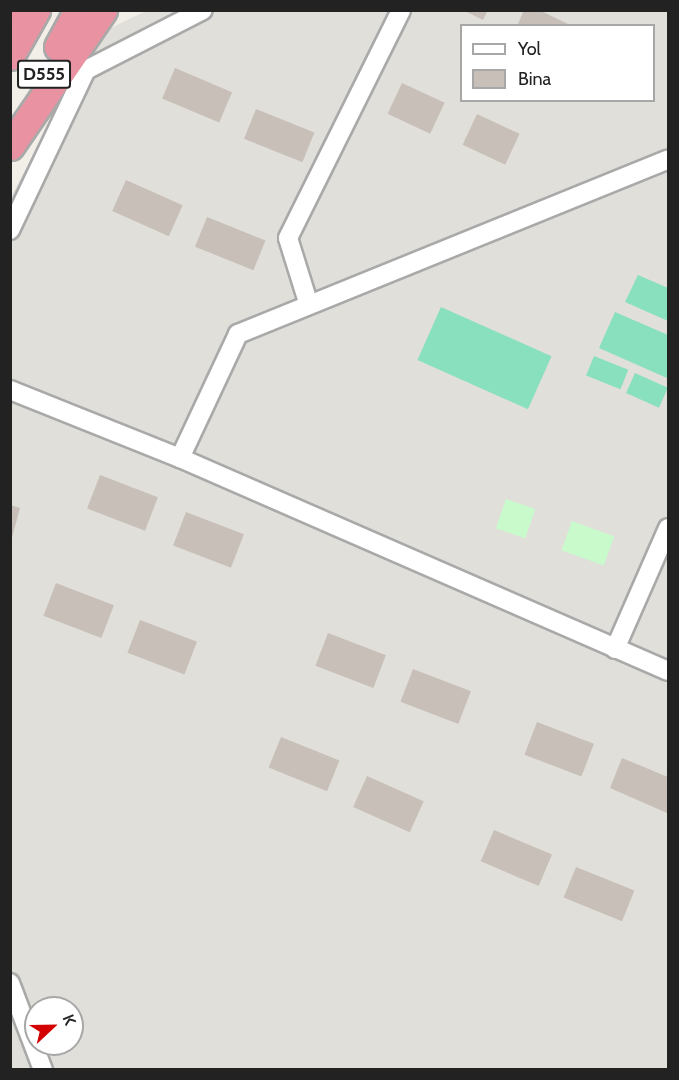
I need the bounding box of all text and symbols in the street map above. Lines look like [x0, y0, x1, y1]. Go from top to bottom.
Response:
legend [460, 24, 655, 102]
text: Yol [518, 38, 541, 60]
road number: D555 [17, 59, 71, 89]
text: Bina [518, 68, 551, 90]
north arrow [24, 996, 84, 1056]
text: K [59, 1012, 80, 1028]

